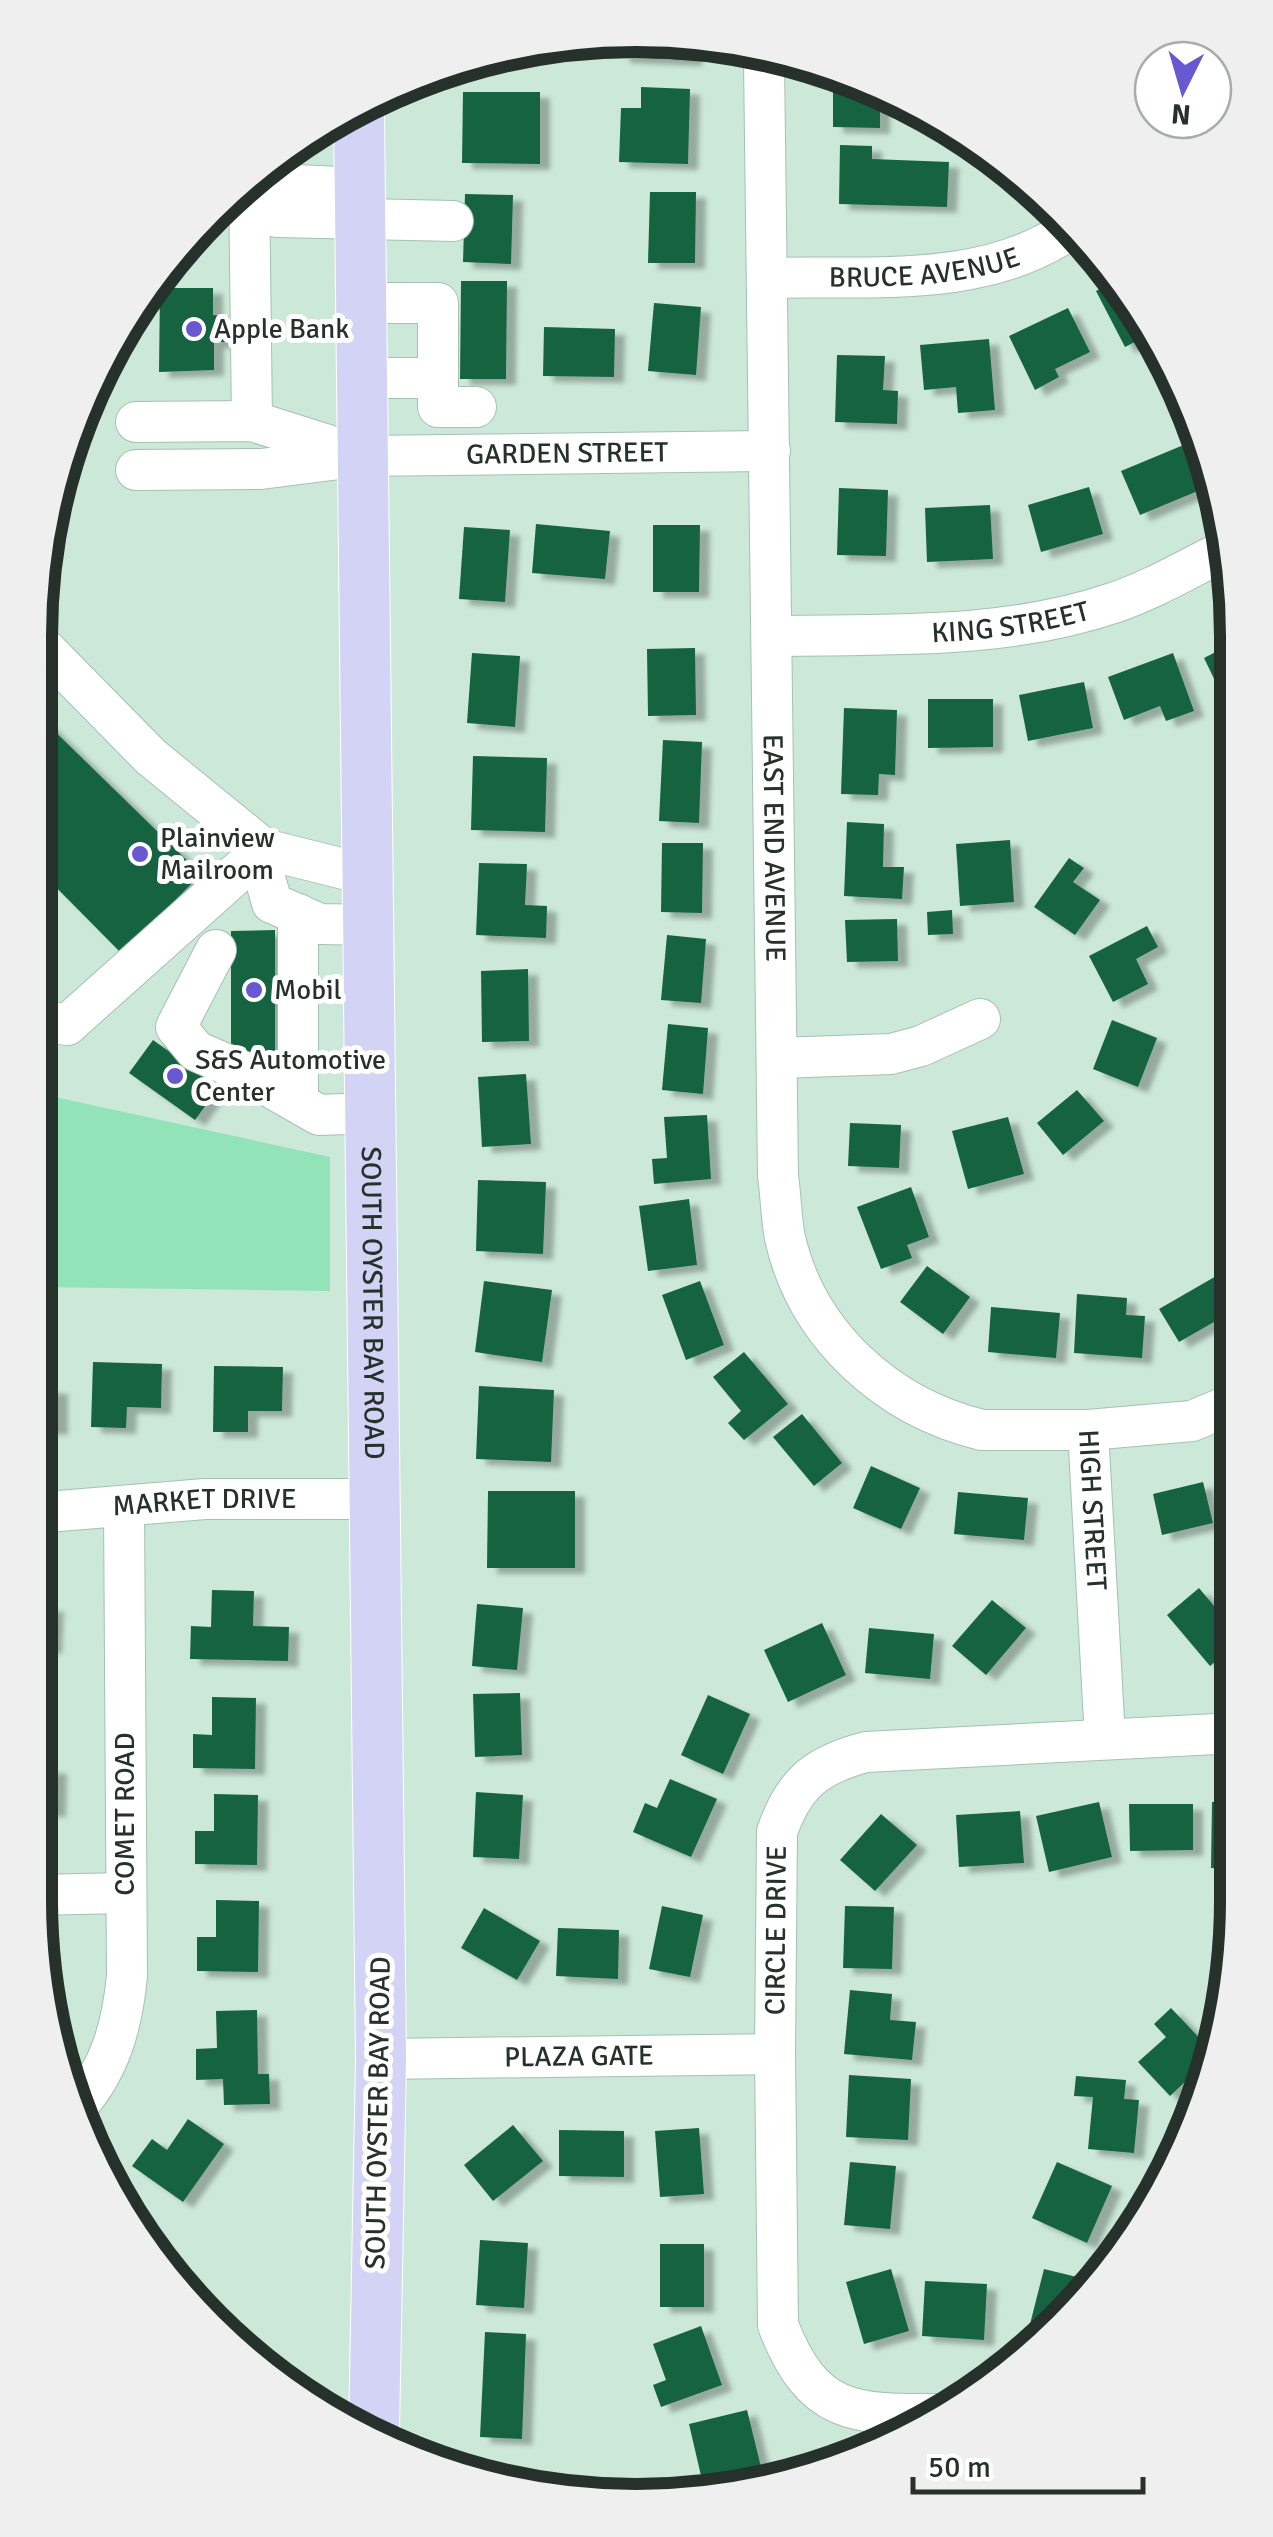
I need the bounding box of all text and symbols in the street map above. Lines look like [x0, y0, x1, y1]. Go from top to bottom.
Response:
north arrow [1133, 40, 1233, 140]
text: N [1170, 96, 1192, 132]
street label: BRUCE AVENUE [829, 240, 1024, 295]
place label: Apple Bank [214, 312, 349, 346]
marker: Apple Bank [183, 318, 205, 340]
street label: GARDEN STREET [466, 435, 669, 472]
street label: KING STREET [931, 594, 1093, 650]
street label: EAST END AVENUE [755, 734, 792, 962]
place label: Plainview Mailroom [160, 821, 275, 887]
marker: Plainview Mailroom [129, 843, 151, 865]
place label: Mobil [274, 973, 342, 1007]
marker: Mobil [243, 979, 265, 1001]
place label: S&S Automotive Center [195, 1043, 386, 1109]
marker: S&S Automotive Center [164, 1065, 186, 1087]
street label: SOUTH OYSTER BAY ROAD [354, 1146, 391, 1460]
street label: HIGH STREET [1071, 1429, 1114, 1591]
street label: MARKET DRIVE [111, 1482, 297, 1524]
street label: COMET ROAD [108, 1732, 142, 1896]
street label: CIRCLE DRIVE [758, 1845, 794, 2015]
street label: SOUTH OYSTER BAY ROAD [358, 1956, 398, 2270]
street label: PLAZA GATE [504, 2039, 654, 2074]
scale bar [913, 2432, 1143, 2494]
text: 50 m [928, 2449, 991, 2486]

